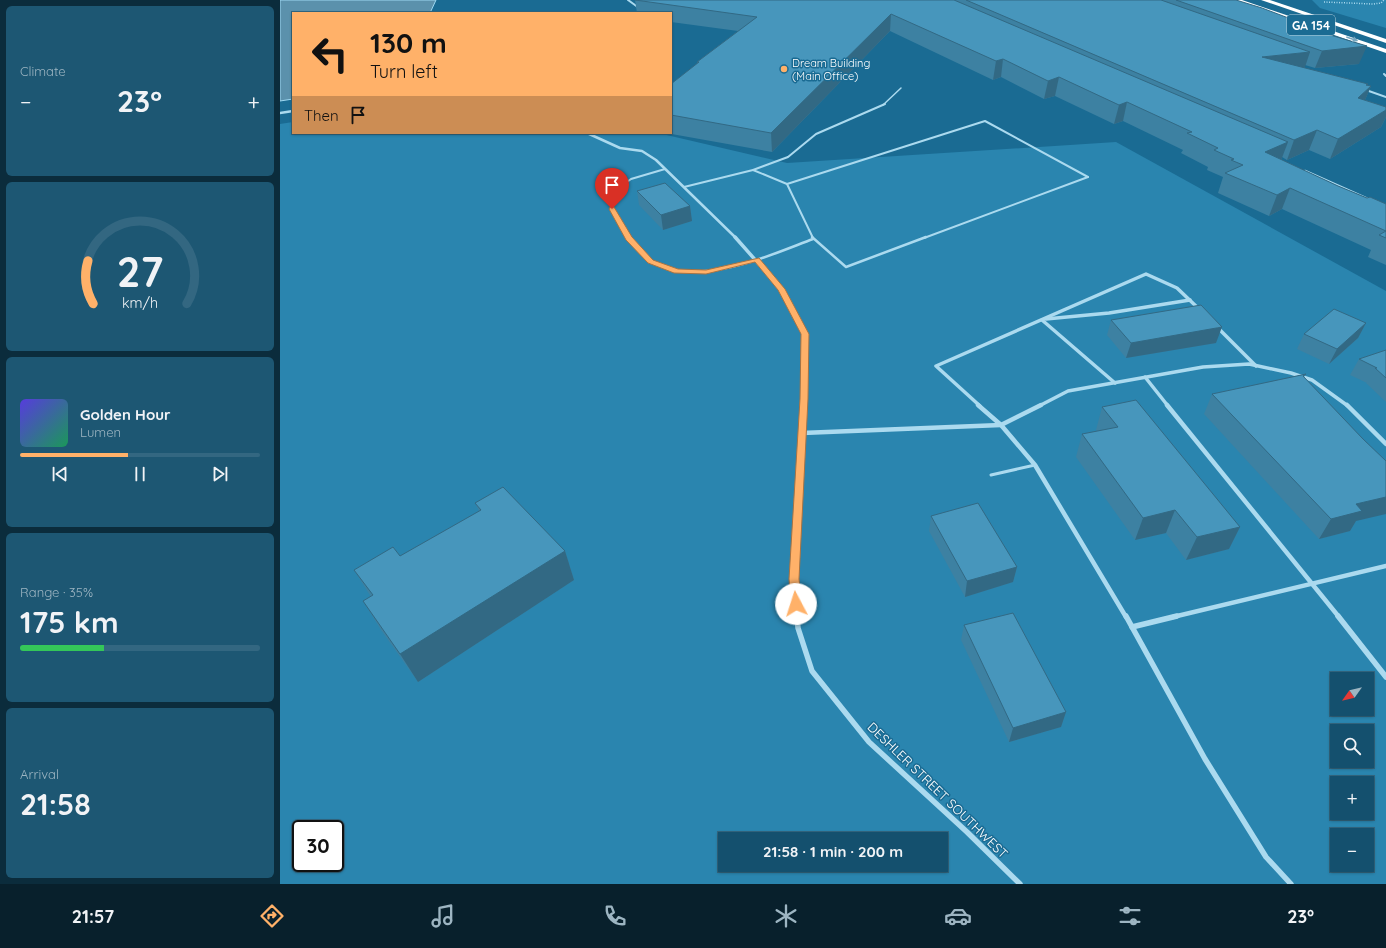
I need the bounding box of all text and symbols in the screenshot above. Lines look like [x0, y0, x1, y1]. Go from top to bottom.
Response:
road number: GA 154 [1287, 15, 1335, 35]
text: 130 m [370, 25, 447, 60]
icon: left [304, 28, 356, 80]
one-way arrow [1347, 37, 1359, 43]
place label: Dream Building (Main Office) [792, 56, 870, 83]
text: Turn left [370, 60, 438, 83]
text: Climate [20, 63, 66, 79]
marker: Dream Building (Main Office) [779, 64, 789, 74]
text: 23° [117, 82, 162, 120]
text: − [20, 88, 31, 116]
text: + [248, 88, 260, 116]
icon: arrive [347, 104, 369, 126]
text: Then [304, 106, 339, 125]
pin [595, 168, 629, 209]
icon: arrive [601, 174, 623, 196]
text: 27 [117, 245, 163, 297]
text: km/h [122, 294, 158, 312]
text: Golden Hour [80, 405, 171, 424]
text: Lumen [80, 424, 121, 440]
icon: previous [49, 463, 71, 485]
icon: pause [129, 463, 151, 485]
icon: next [209, 463, 231, 485]
position arrow [775, 583, 817, 625]
text: Range · 35% [20, 584, 93, 600]
text: 175 km [20, 603, 119, 641]
north arrow [1330, 672, 1374, 716]
map controls [1330, 672, 1374, 872]
street label: DESHLER STREET SOUTHWEST [865, 719, 1012, 861]
button: search [1330, 724, 1374, 768]
text: Arrival [20, 766, 59, 782]
button: + [1330, 776, 1374, 820]
text: 21:58 [20, 785, 91, 823]
speed limit sign: 30 [292, 820, 344, 872]
button: − [1330, 828, 1374, 872]
text: 21:58 · 1 min · 200 m [763, 842, 903, 861]
icon: directions [258, 902, 286, 930]
icon: music [429, 902, 457, 930]
icon: phone [601, 902, 629, 930]
icon: climate [772, 902, 800, 930]
icon: car [944, 902, 972, 930]
icon: filters [1116, 902, 1144, 930]
text: 21:57 [72, 905, 114, 928]
text: 23° [1287, 905, 1314, 928]

